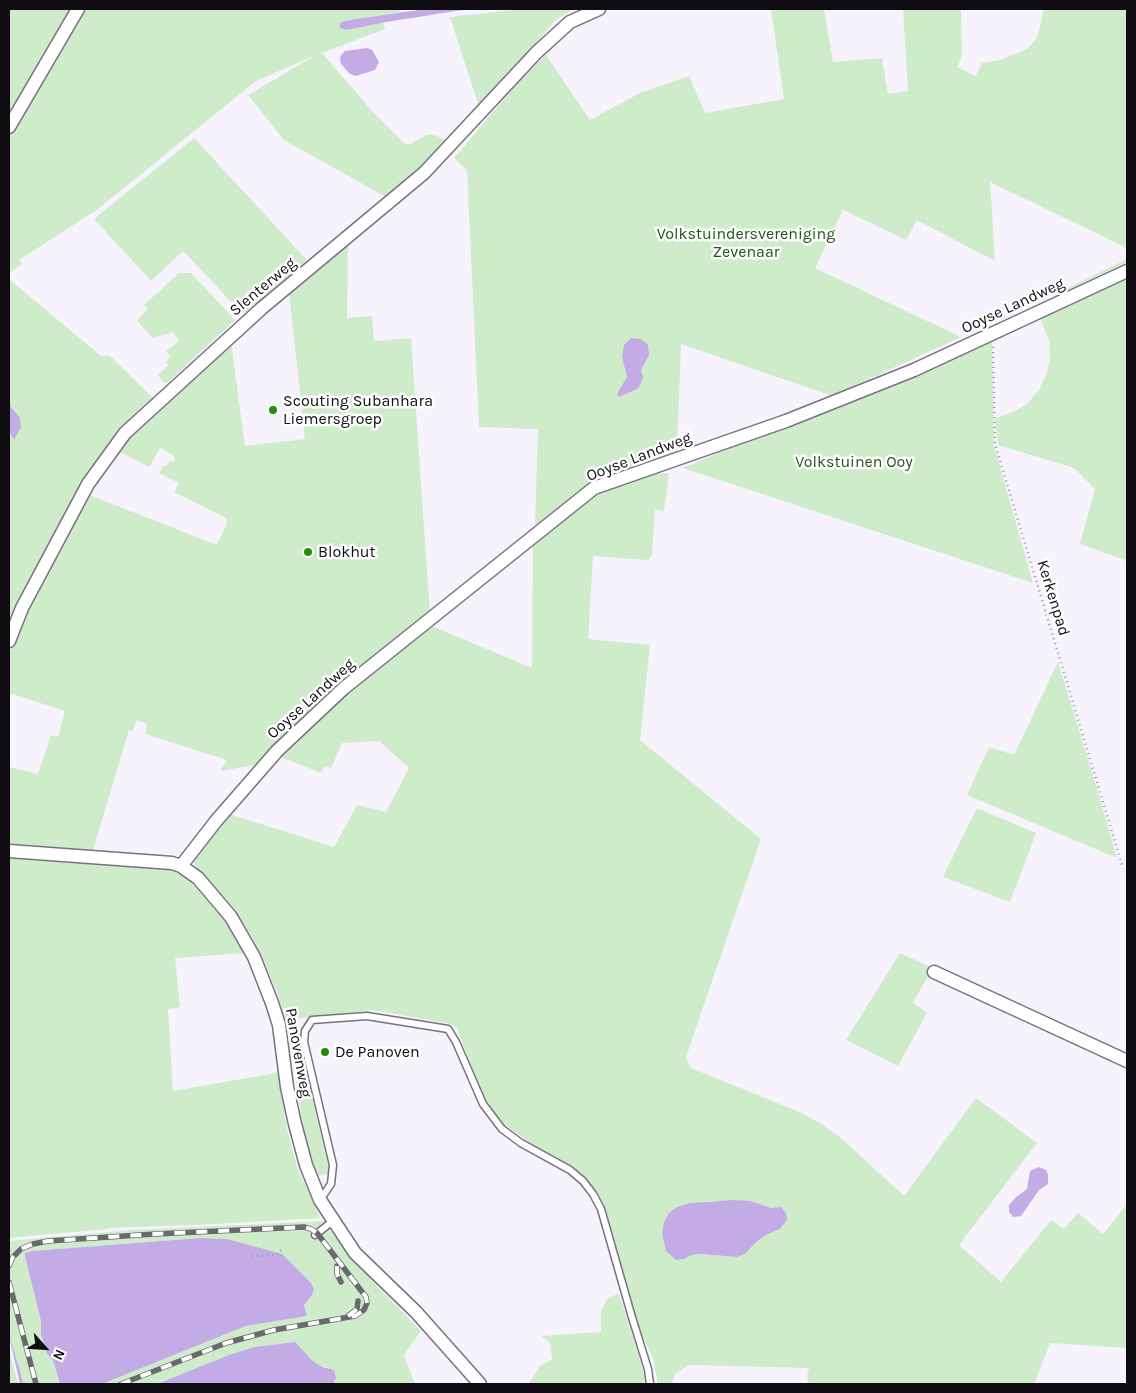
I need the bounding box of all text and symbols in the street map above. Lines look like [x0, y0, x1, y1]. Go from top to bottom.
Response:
park label: Volkstuindersvereniging Zevenaar [657, 224, 835, 262]
street label: Slenterweg [226, 254, 300, 320]
street label: Ooyse Landweg [959, 274, 1067, 338]
place label: Scouting Subanhara Liemersgroep [283, 391, 433, 429]
marker: Scouting Subanhara Liemersgroep [267, 404, 279, 416]
street label: Ooyse Landweg [584, 428, 694, 486]
park label: Volkstuinen Ooy [795, 452, 913, 472]
place label: Blokhut [318, 542, 376, 562]
marker: Blokhut [302, 546, 314, 558]
street label: Kerkenpad [1032, 558, 1074, 638]
street label: Ooyse Landweg [263, 655, 359, 743]
street label: Panovenweg [281, 1007, 315, 1099]
place label: De Panoven [335, 1042, 420, 1062]
marker: De Panoven [319, 1046, 331, 1058]
north arrow [20, 1323, 70, 1373]
text: N [49, 1347, 69, 1363]

